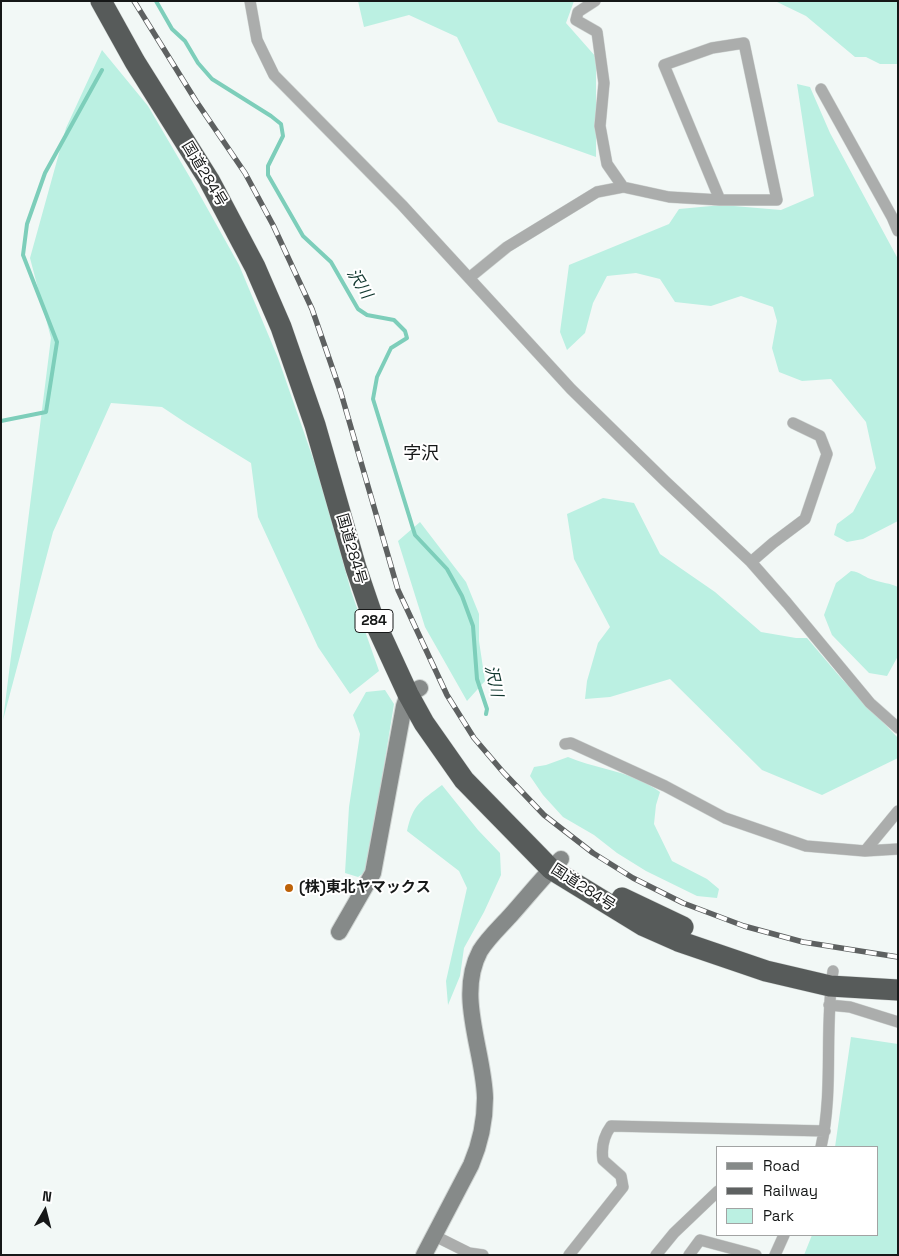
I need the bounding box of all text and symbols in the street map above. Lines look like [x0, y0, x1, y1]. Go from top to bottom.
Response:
street label: 国道284号 [178, 138, 230, 210]
water label: 沢川 [342, 265, 376, 303]
district label: 字沢 [403, 443, 439, 465]
street label: 国道284号 [332, 512, 370, 586]
road number: 284 [355, 610, 393, 632]
water label: 沢川 [480, 663, 506, 699]
street label: 国道284号 [548, 861, 618, 915]
place label: (株)東北ヤマックス [299, 879, 431, 897]
marker: (株)東北ヤマックス [283, 882, 295, 894]
legend [716, 1146, 879, 1236]
text: Road [763, 1156, 800, 1175]
text: Railway [763, 1181, 818, 1200]
north arrow [20, 1186, 70, 1236]
text: N [41, 1187, 53, 1206]
text: Park [763, 1206, 794, 1225]

